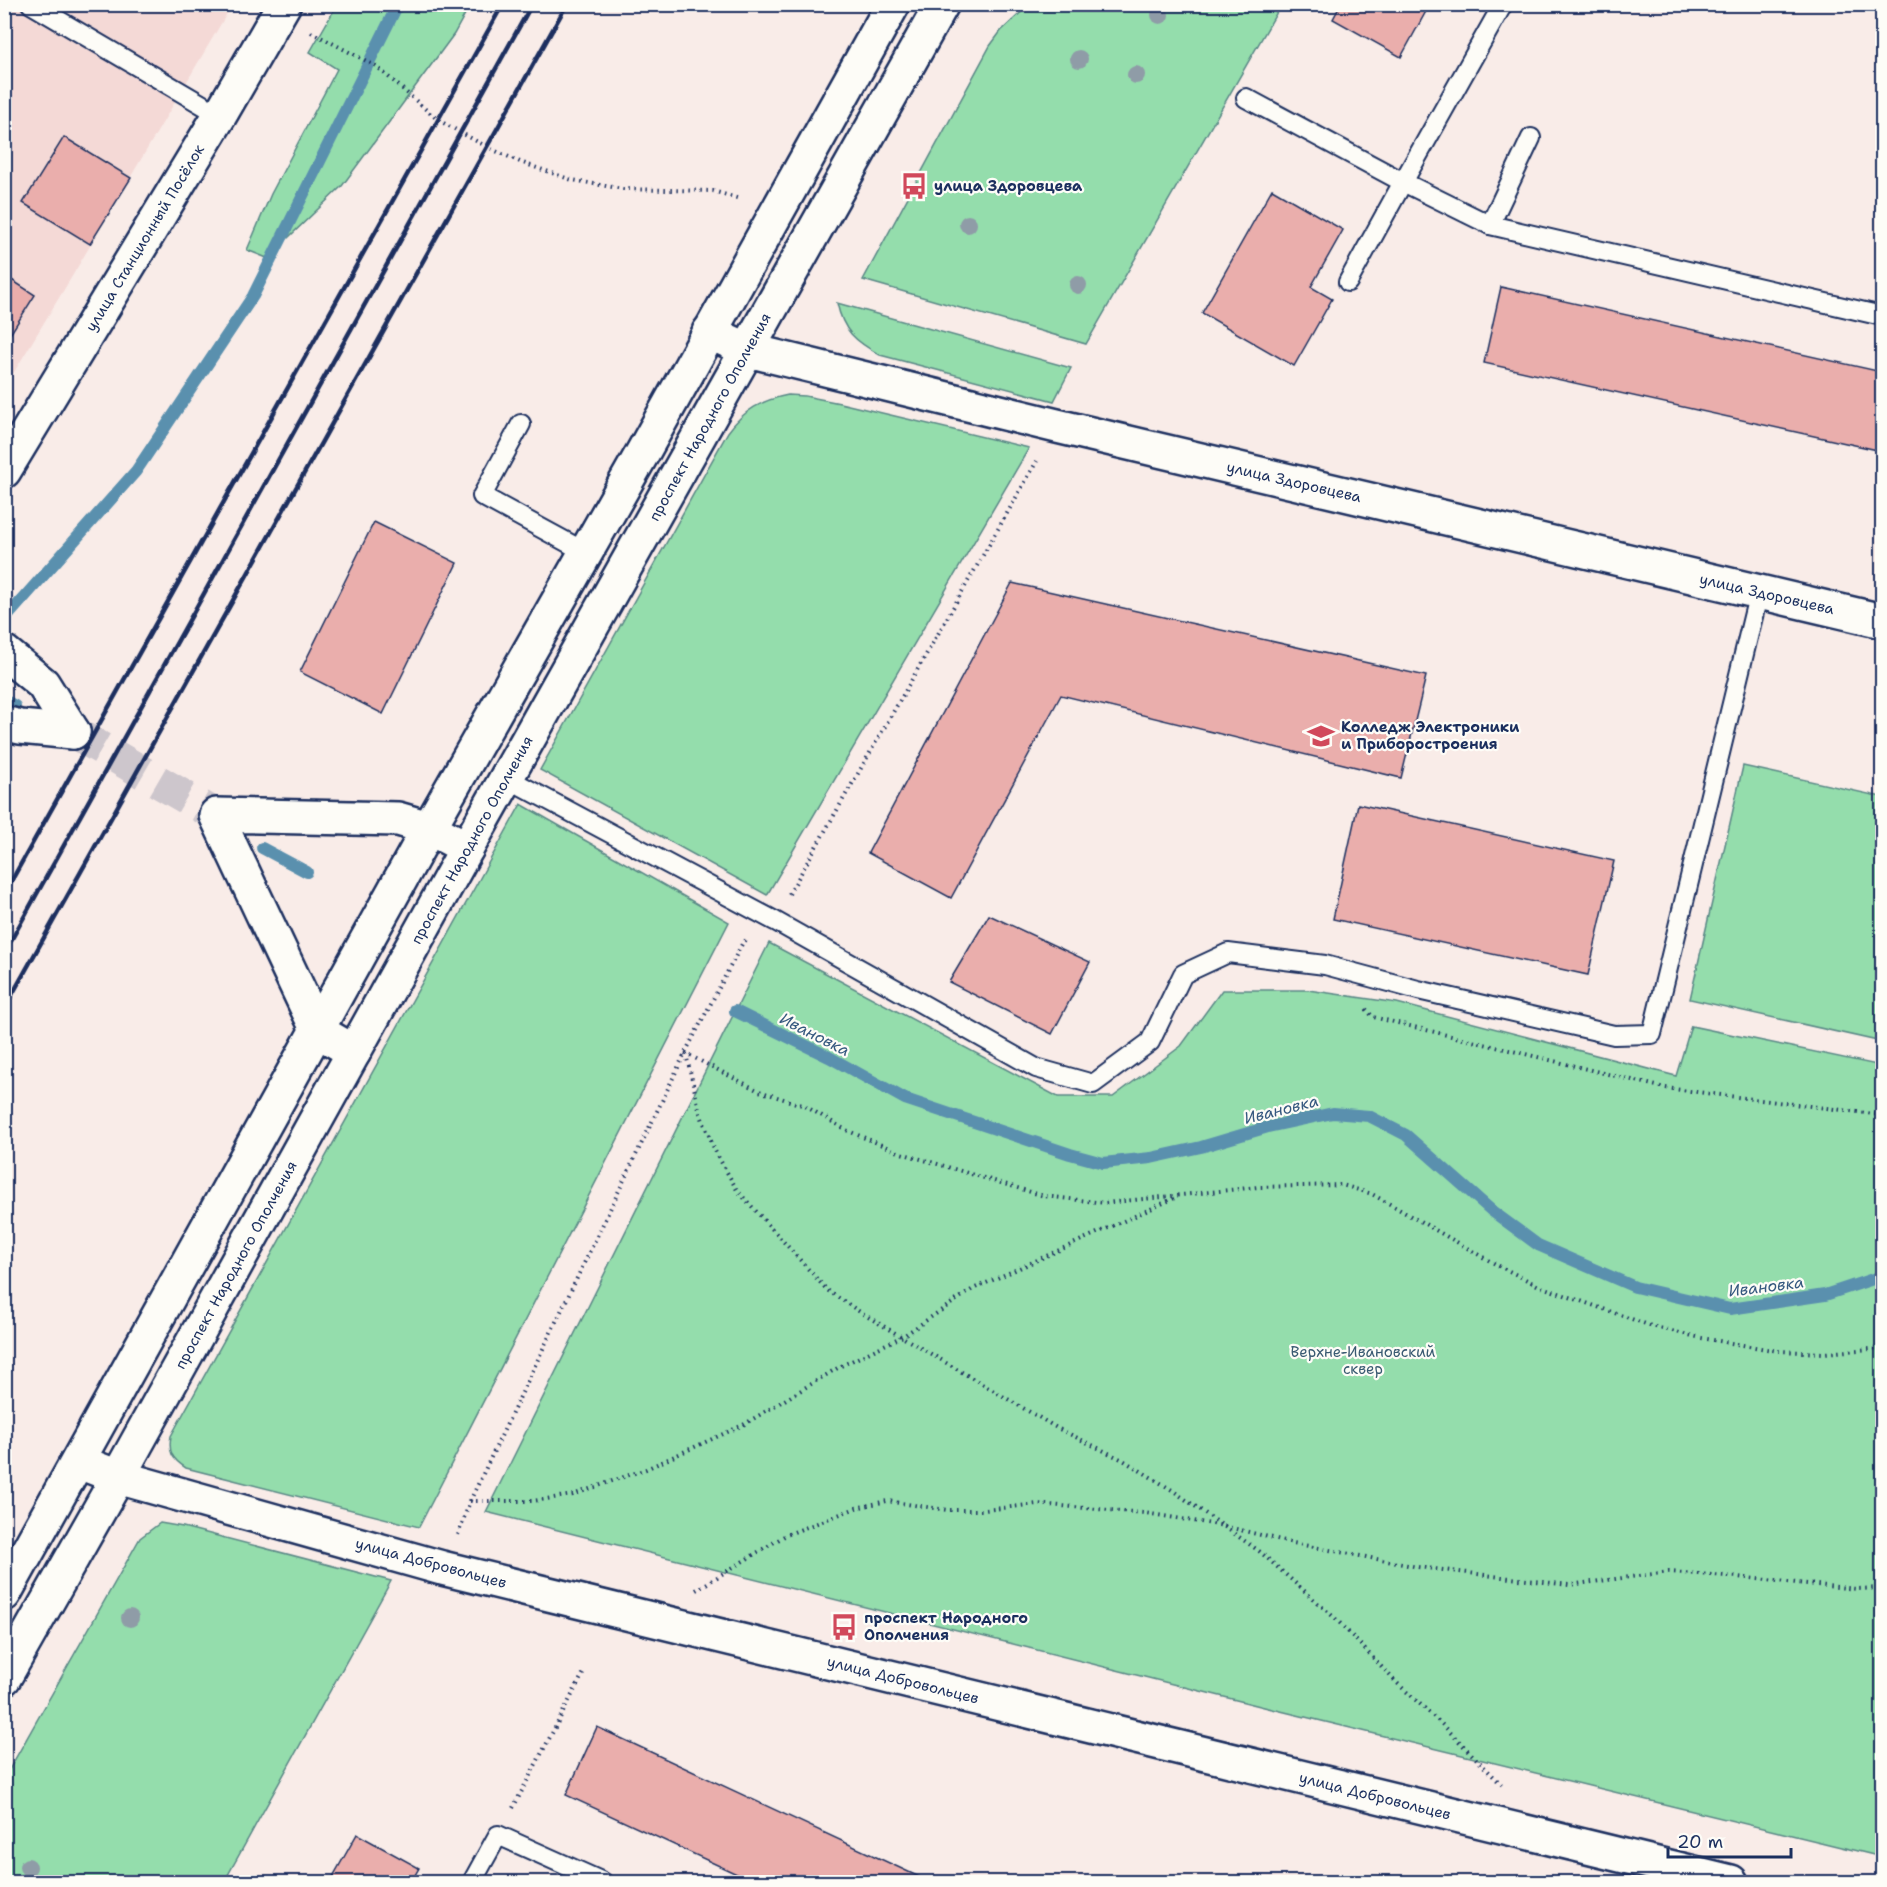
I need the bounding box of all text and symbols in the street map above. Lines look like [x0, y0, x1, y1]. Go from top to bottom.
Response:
street label: улица Станционный Посёлок [81, 141, 209, 335]
bus stop icon: улица Здоровцева [899, 171, 929, 201]
place label: улица Здоровцева [934, 176, 1083, 196]
street label: проспект Народного Ополчения [644, 309, 776, 525]
street label: улица Здоровцева [1225, 457, 1364, 507]
street label: улица Здоровцева [1698, 569, 1837, 619]
place label: Колледж Электроники и Приборостроения [1341, 717, 1520, 754]
school or university icon: Колледж Электроники и Приборостроения [1306, 721, 1336, 751]
street label: проспект Народного Ополчения [406, 732, 538, 948]
water label: Ивановка [776, 1008, 853, 1061]
water label: Ивановка [1242, 1090, 1321, 1129]
street label: проспект Народного Ополчения [170, 1157, 302, 1373]
water label: Ивановка [1727, 1271, 1805, 1302]
park label: Верхне-Ивановский сквер [1291, 1342, 1436, 1379]
street label: улица Добровольцев [353, 1533, 509, 1593]
place label: проспект Народного Ополчения [864, 1608, 1028, 1645]
bus stop icon: проспект Народного Ополчения [829, 1612, 859, 1642]
street label: улица Добровольцев [825, 1651, 981, 1709]
street label: улица Добровольцев [1297, 1767, 1453, 1825]
scale bar [1668, 1821, 1791, 1859]
text: 20 m [1677, 1830, 1723, 1854]

